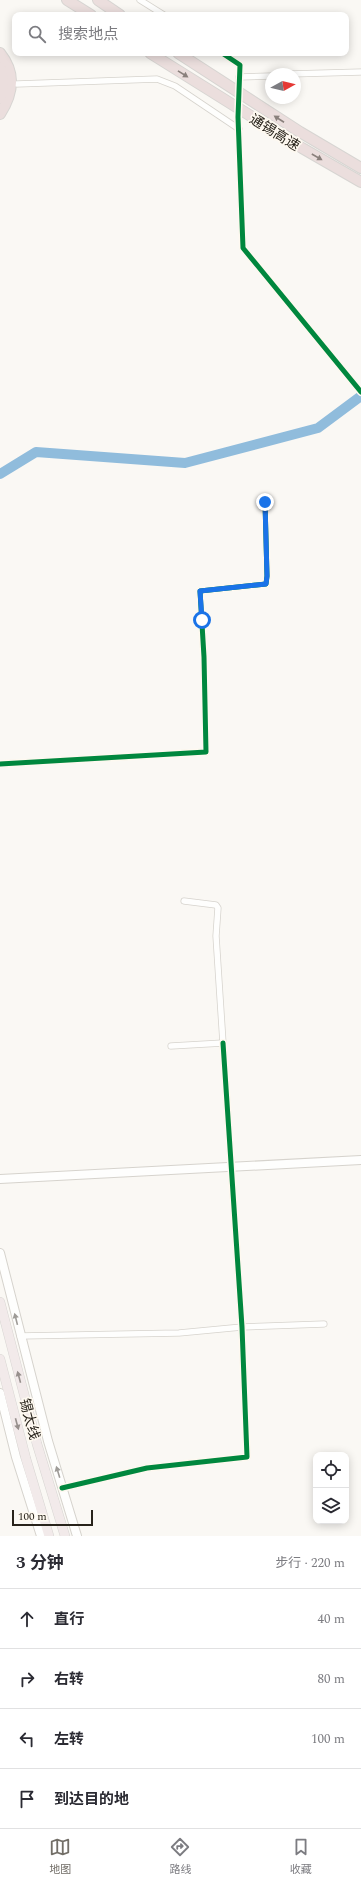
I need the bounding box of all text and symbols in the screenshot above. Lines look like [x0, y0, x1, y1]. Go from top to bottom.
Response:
search box [12, 12, 349, 56]
icon: search [26, 23, 48, 45]
text: 搜索地点 [58, 23, 118, 46]
north arrow [265, 68, 301, 104]
one-way arrow [178, 70, 188, 78]
street label: 通锡高速 [245, 109, 304, 156]
one-way arrow [274, 115, 285, 123]
one-way arrow [311, 154, 323, 161]
route end [256, 493, 274, 511]
route start [193, 611, 211, 629]
one-way arrow [13, 1313, 19, 1326]
one-way arrow [16, 1371, 22, 1384]
street label: 锡太线 [14, 1396, 45, 1442]
one-way arrow [14, 1419, 20, 1431]
map controls [313, 1452, 349, 1524]
button: locate [313, 1452, 349, 1488]
one-way arrow [55, 1466, 61, 1478]
button: layers [313, 1488, 349, 1524]
scale bar [12, 1508, 93, 1527]
text: 100 m [18, 1508, 47, 1525]
text: 3 分钟 [16, 1550, 64, 1576]
text: 步行 · 220 m [275, 1553, 345, 1573]
icon: ahead [16, 1608, 38, 1630]
text: 直行 [54, 1608, 84, 1631]
text: 40 m [318, 1609, 345, 1629]
icon: right [16, 1668, 38, 1690]
text: 右转 [54, 1668, 84, 1691]
text: 80 m [318, 1669, 345, 1689]
icon: left [16, 1728, 38, 1750]
text: 左转 [54, 1728, 84, 1751]
text: 100 m [311, 1729, 345, 1749]
icon: arrive [16, 1788, 38, 1810]
text: 到达目的地 [54, 1788, 129, 1811]
tab: 地图 [49, 1836, 71, 1878]
tab: 路线 [169, 1836, 191, 1878]
tab: 收藏 [290, 1836, 312, 1878]

